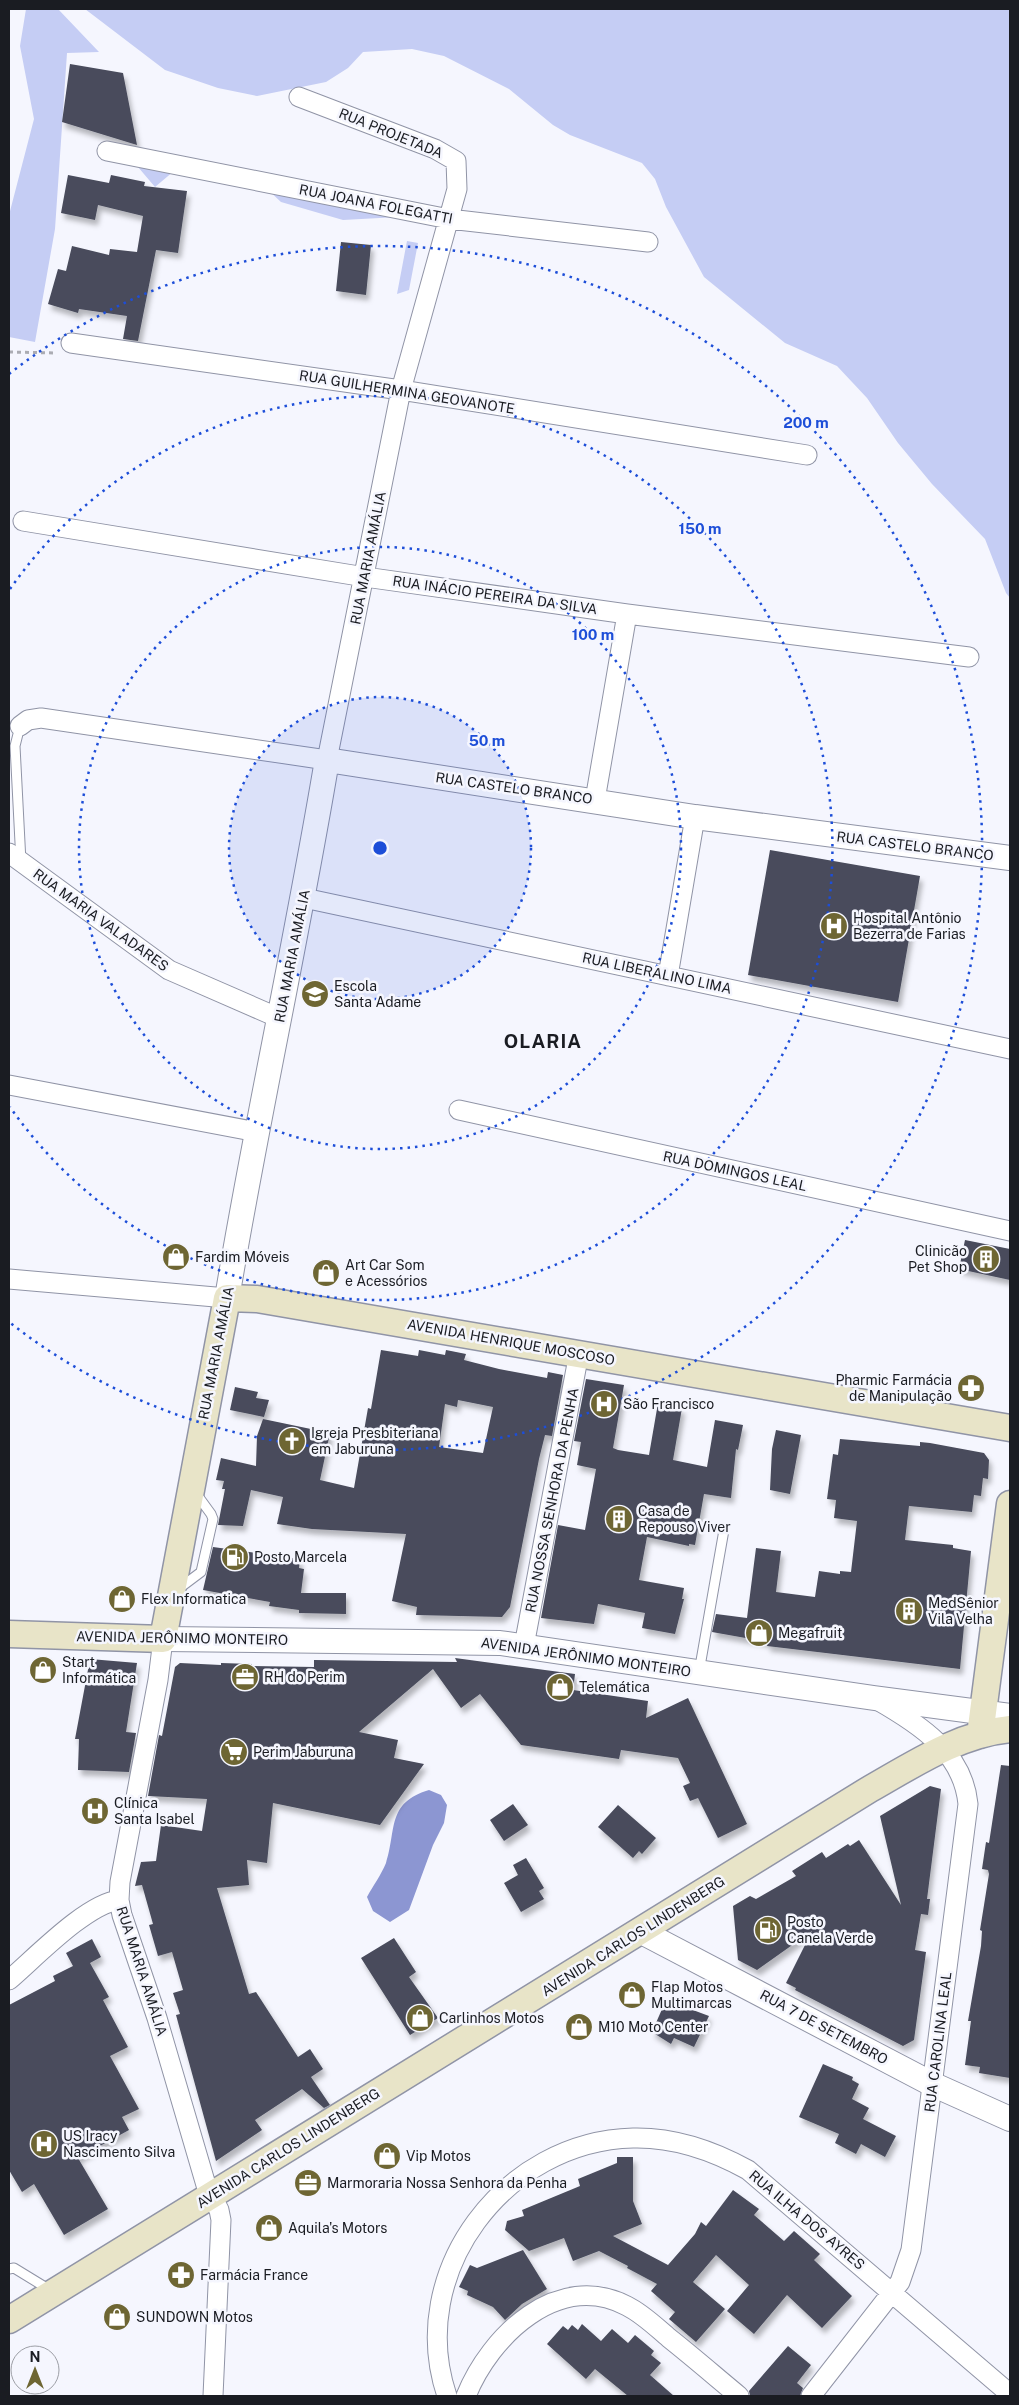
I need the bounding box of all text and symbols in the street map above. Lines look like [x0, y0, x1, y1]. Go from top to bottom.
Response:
street label: RUA PROJETADA [337, 105, 445, 161]
street label: RUA JOANA FOLEGATTI [298, 181, 454, 227]
street label: RUA GUILHERMINA GEOVANOTE [298, 367, 516, 417]
text: 200 m [783, 414, 829, 431]
street label: RUA MARIA AMÁLIA [346, 490, 389, 626]
text: 150 m [678, 520, 722, 537]
street label: RUA INÁCIO PEREIRA DA SILVA [392, 572, 599, 617]
text: 100 m [572, 626, 614, 643]
text: 50 m [469, 732, 505, 749]
street label: RUA CASTELO BRANCO [435, 769, 593, 807]
street label: RUA CASTELO BRANCO [836, 828, 994, 864]
centre of rings [371, 839, 389, 857]
street label: RUA MARIA VALADARES [30, 865, 172, 975]
street label: RUA MARIA AMÁLIA [270, 888, 313, 1024]
place label: Hospital Antônio Bezerra de Farias [853, 910, 966, 942]
hospital icon: Hospital Antônio Bezerra de Farias [819, 911, 849, 941]
street label: RUA LIBERALINO LIMA [581, 949, 733, 997]
place label: Escola Santa Adame [334, 978, 421, 1010]
school or university icon: Escola Santa Adame [300, 979, 330, 1009]
district label: OLARIA [504, 1030, 582, 1052]
street label: RUA DOMINGOS LEAL [662, 1148, 808, 1194]
shop icon: Fardim Móveis [161, 1242, 191, 1272]
place label: Clinicão Pet Shop [908, 1243, 967, 1275]
building icon: Clinicão Pet Shop [971, 1244, 1001, 1274]
place label: Fardim Móveis [195, 1249, 289, 1265]
place label: Art Car Som e Acessórios [345, 1257, 427, 1289]
shop icon: Art Car Som e Acessórios [311, 1258, 341, 1288]
street label: RUA MARIA AMÁLIA [194, 1285, 237, 1421]
street label: AVENIDA HENRIQUE MOSCOSO [406, 1316, 616, 1368]
place label: Pharmic Farmácia de Manipulação [835, 1372, 952, 1404]
pharmacy icon: Pharmic Farmácia de Manipulação [956, 1373, 986, 1403]
street label: RUA NOSSA SENHORA DA PENHA [522, 1386, 582, 1614]
hospital icon: São Francisco [589, 1389, 619, 1419]
place label: São Francisco [623, 1396, 714, 1412]
place label: Igreja Presbiteriana em Jaburuna [311, 1425, 438, 1457]
church icon: Igreja Presbiteriana em Jaburuna [277, 1426, 307, 1456]
place label: Casa de Repouso Viver [638, 1503, 731, 1535]
building icon: Casa de Repouso Viver [604, 1504, 634, 1534]
fuel station icon: Posto Marcela [220, 1542, 250, 1572]
place label: Posto Marcela [254, 1549, 347, 1565]
shop icon: Flex Informatica [107, 1584, 137, 1614]
place label: Flex Informatica [141, 1591, 246, 1607]
place label: MedSênior Vila Velha [928, 1595, 999, 1627]
building icon: MedSênior Vila Velha [894, 1596, 924, 1626]
shop icon: Megafruit [744, 1618, 774, 1648]
place label: Megafruit [778, 1625, 842, 1641]
street label: AVENIDA JERÔNIMO MONTEIRO [76, 1627, 288, 1648]
street label: AVENIDA JERÔNIMO MONTEIRO [480, 1633, 692, 1680]
place label: Start Informática [62, 1654, 136, 1686]
shop icon: Start Informática [28, 1655, 58, 1685]
office icon: RH do Perim [230, 1662, 260, 1692]
place label: RH do Perim [264, 1669, 345, 1685]
shop icon: Telemática [545, 1672, 575, 1702]
place label: Telemática [579, 1679, 650, 1695]
supermarket icon: Perim Jaburuna [219, 1737, 249, 1767]
place label: Perim Jaburuna [253, 1744, 353, 1760]
place label: Clínica Santa Isabel [114, 1795, 195, 1827]
hospital icon: Clínica Santa Isabel [80, 1796, 110, 1826]
street label: AVENIDA CARLOS LINDENBERG [538, 1873, 728, 1999]
street label: RUA MARIA AMÁLIA [113, 1904, 171, 2038]
place label: Posto Canela Verde [787, 1914, 874, 1946]
fuel station icon: Posto Canela Verde [753, 1915, 783, 1945]
street label: RUA CAROLINA LEAL [921, 1971, 955, 2113]
place label: Flap Motos Multimarcas [651, 1979, 732, 2011]
shop icon: Flap Motos Multimarcas [617, 1980, 647, 2010]
street label: RUA 7 DE SETEMBRO [757, 1987, 891, 2067]
shop icon: Carlinhos Motos [405, 2003, 435, 2033]
place label: Carlinhos Motos [439, 2010, 544, 2026]
shop icon: M10 Moto Center [564, 2012, 594, 2042]
place label: M10 Moto Center [598, 2019, 708, 2035]
street label: AVENIDA CARLOS LINDENBERG [193, 2085, 383, 2211]
place label: US Iracy Nascimento Silva [63, 2128, 175, 2160]
hospital icon: US Iracy Nascimento Silva [29, 2129, 59, 2159]
shop icon: Vip Motos [372, 2141, 402, 2171]
place label: Vip Motos [406, 2148, 471, 2164]
street label: RUA ILHA DOS AYRES [746, 2167, 868, 2273]
office icon: Marmoraria Nossa Senhora da Penha [293, 2168, 323, 2198]
place label: Marmoraria Nossa Senhora da Penha [327, 2175, 567, 2191]
shop icon: Aquila's Motors [254, 2213, 284, 2243]
place label: Aquila's Motors [288, 2220, 387, 2236]
pharmacy icon: Farmácia France [166, 2260, 196, 2290]
place label: Farmácia France [200, 2267, 308, 2283]
shop icon: SUNDOWN Motos [102, 2302, 132, 2332]
place label: SUNDOWN Motos [136, 2309, 253, 2325]
north arrow [10, 2345, 60, 2395]
text: N [30, 2349, 40, 2365]

